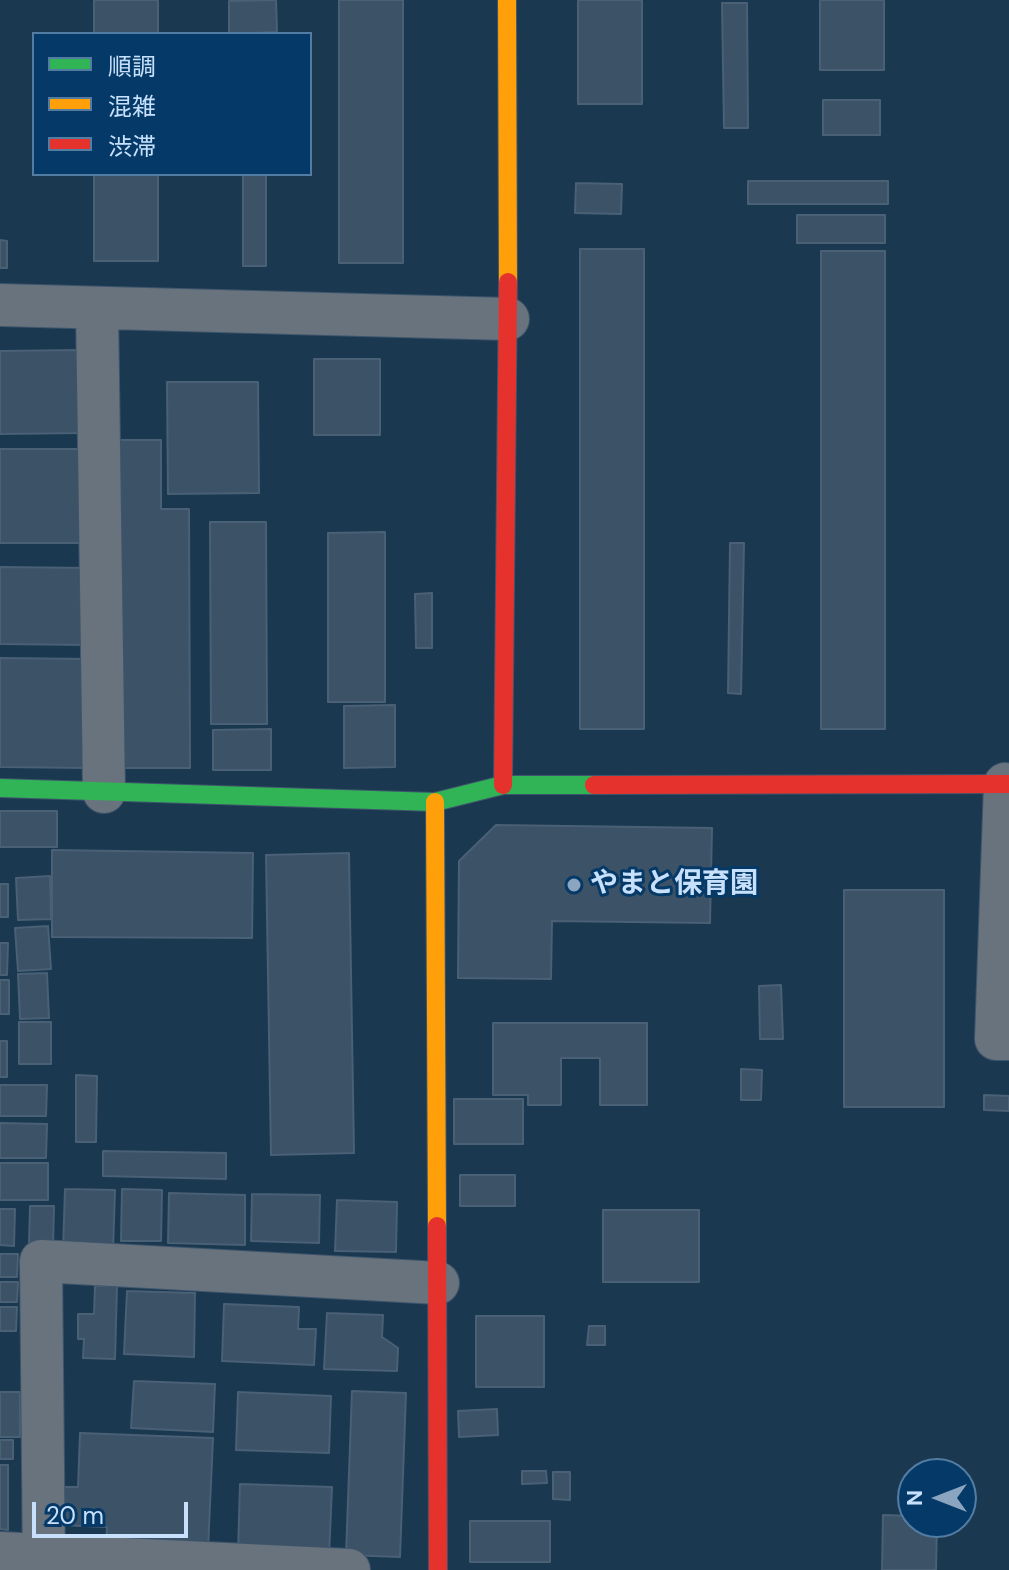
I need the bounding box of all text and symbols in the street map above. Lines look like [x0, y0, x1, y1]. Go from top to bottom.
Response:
legend [32, 32, 312, 176]
text: 順調 [108, 51, 156, 82]
text: 混雑 [108, 91, 156, 122]
text: 渋滞 [108, 131, 156, 162]
place label: やまと保育園 [590, 868, 758, 902]
marker: やまと保育園 [565, 876, 583, 894]
north arrow [897, 1458, 977, 1538]
scale bar [36, 1486, 192, 1536]
text: N [900, 1490, 929, 1506]
text: 20 m [46, 1500, 104, 1531]

